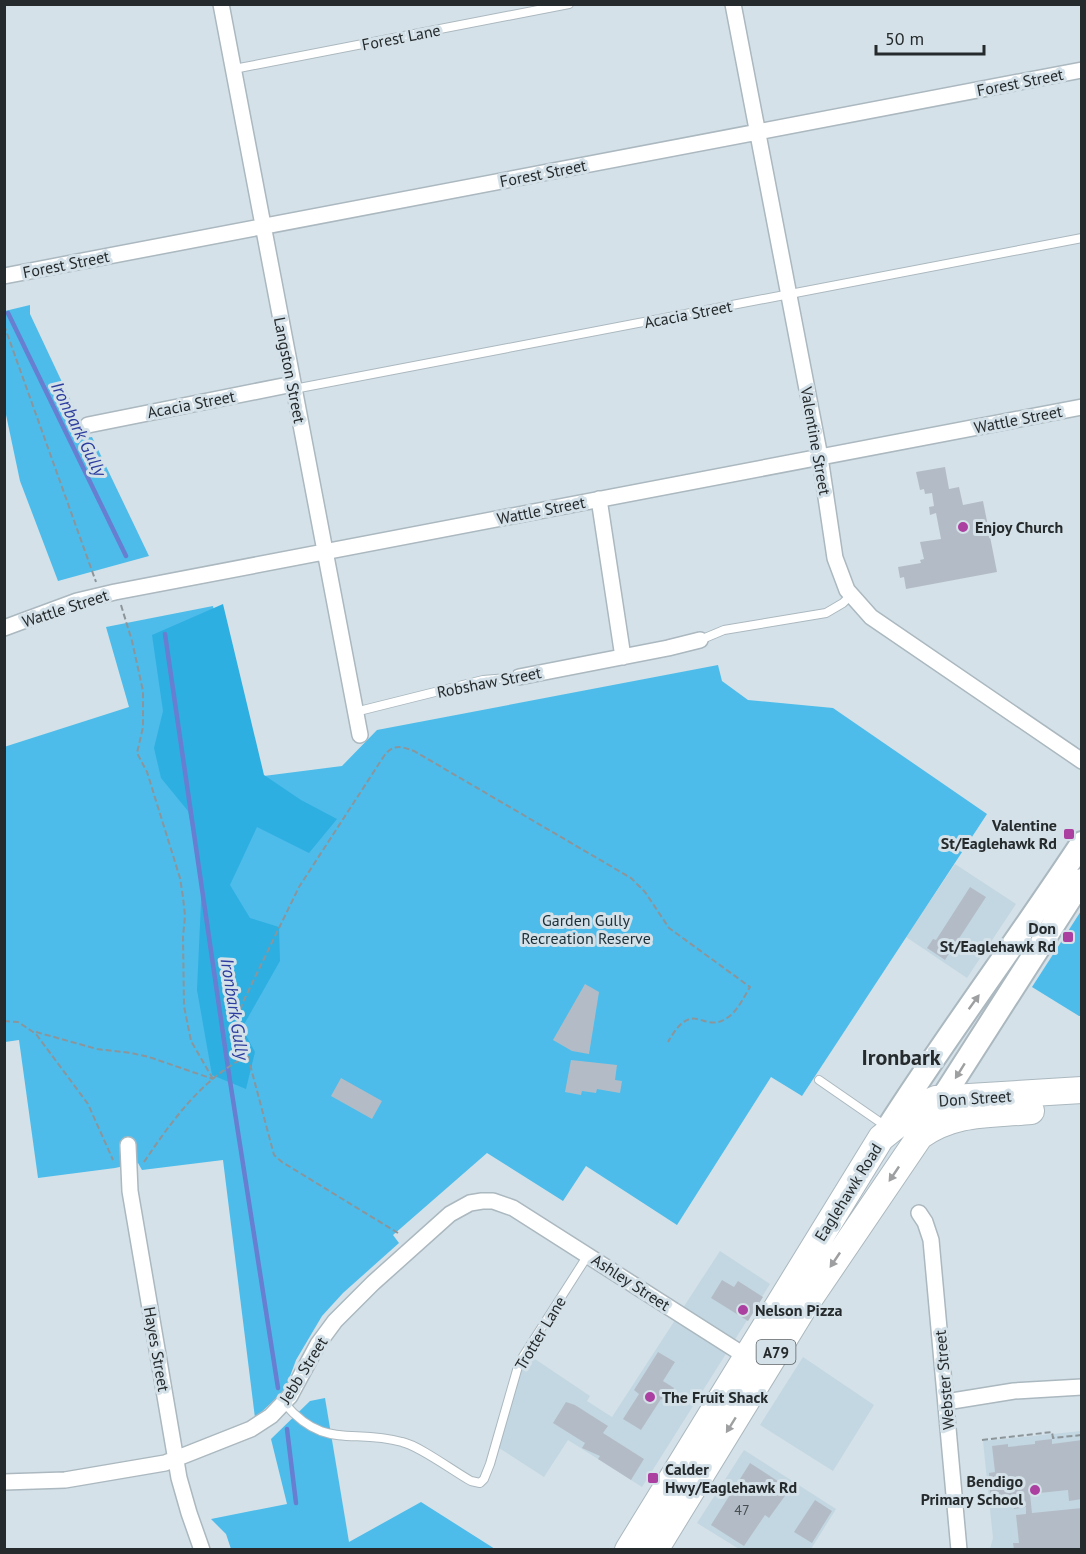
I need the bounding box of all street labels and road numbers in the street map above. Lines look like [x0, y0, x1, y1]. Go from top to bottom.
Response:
street label: Forest Lane [360, 20, 442, 54]
street label: Forest Street [975, 64, 1066, 100]
street label: Forest Street [498, 155, 589, 191]
street label: Forest Street [21, 246, 112, 282]
street label: Acacia Street [642, 296, 734, 332]
street label: Langston Street [270, 315, 310, 425]
street label: Valentine Street [796, 384, 835, 497]
street label: Acacia Street [145, 386, 237, 422]
street label: Wattle Street [972, 401, 1064, 437]
street label: Wattle Street [495, 492, 587, 528]
street label: Wattle Street [19, 585, 111, 631]
street label: Robshaw Street [435, 662, 543, 702]
street label: Don Street [938, 1085, 1013, 1111]
street label: Eaglehawk Road [810, 1139, 886, 1245]
street label: Ashley Street [588, 1249, 674, 1315]
street label: Trotter Lane [510, 1292, 570, 1374]
street label: Hayes Street [140, 1305, 174, 1394]
street label: Webster Street [930, 1329, 958, 1431]
street label: Jebb Street [274, 1332, 332, 1408]
road number: A79 [756, 1340, 796, 1364]

